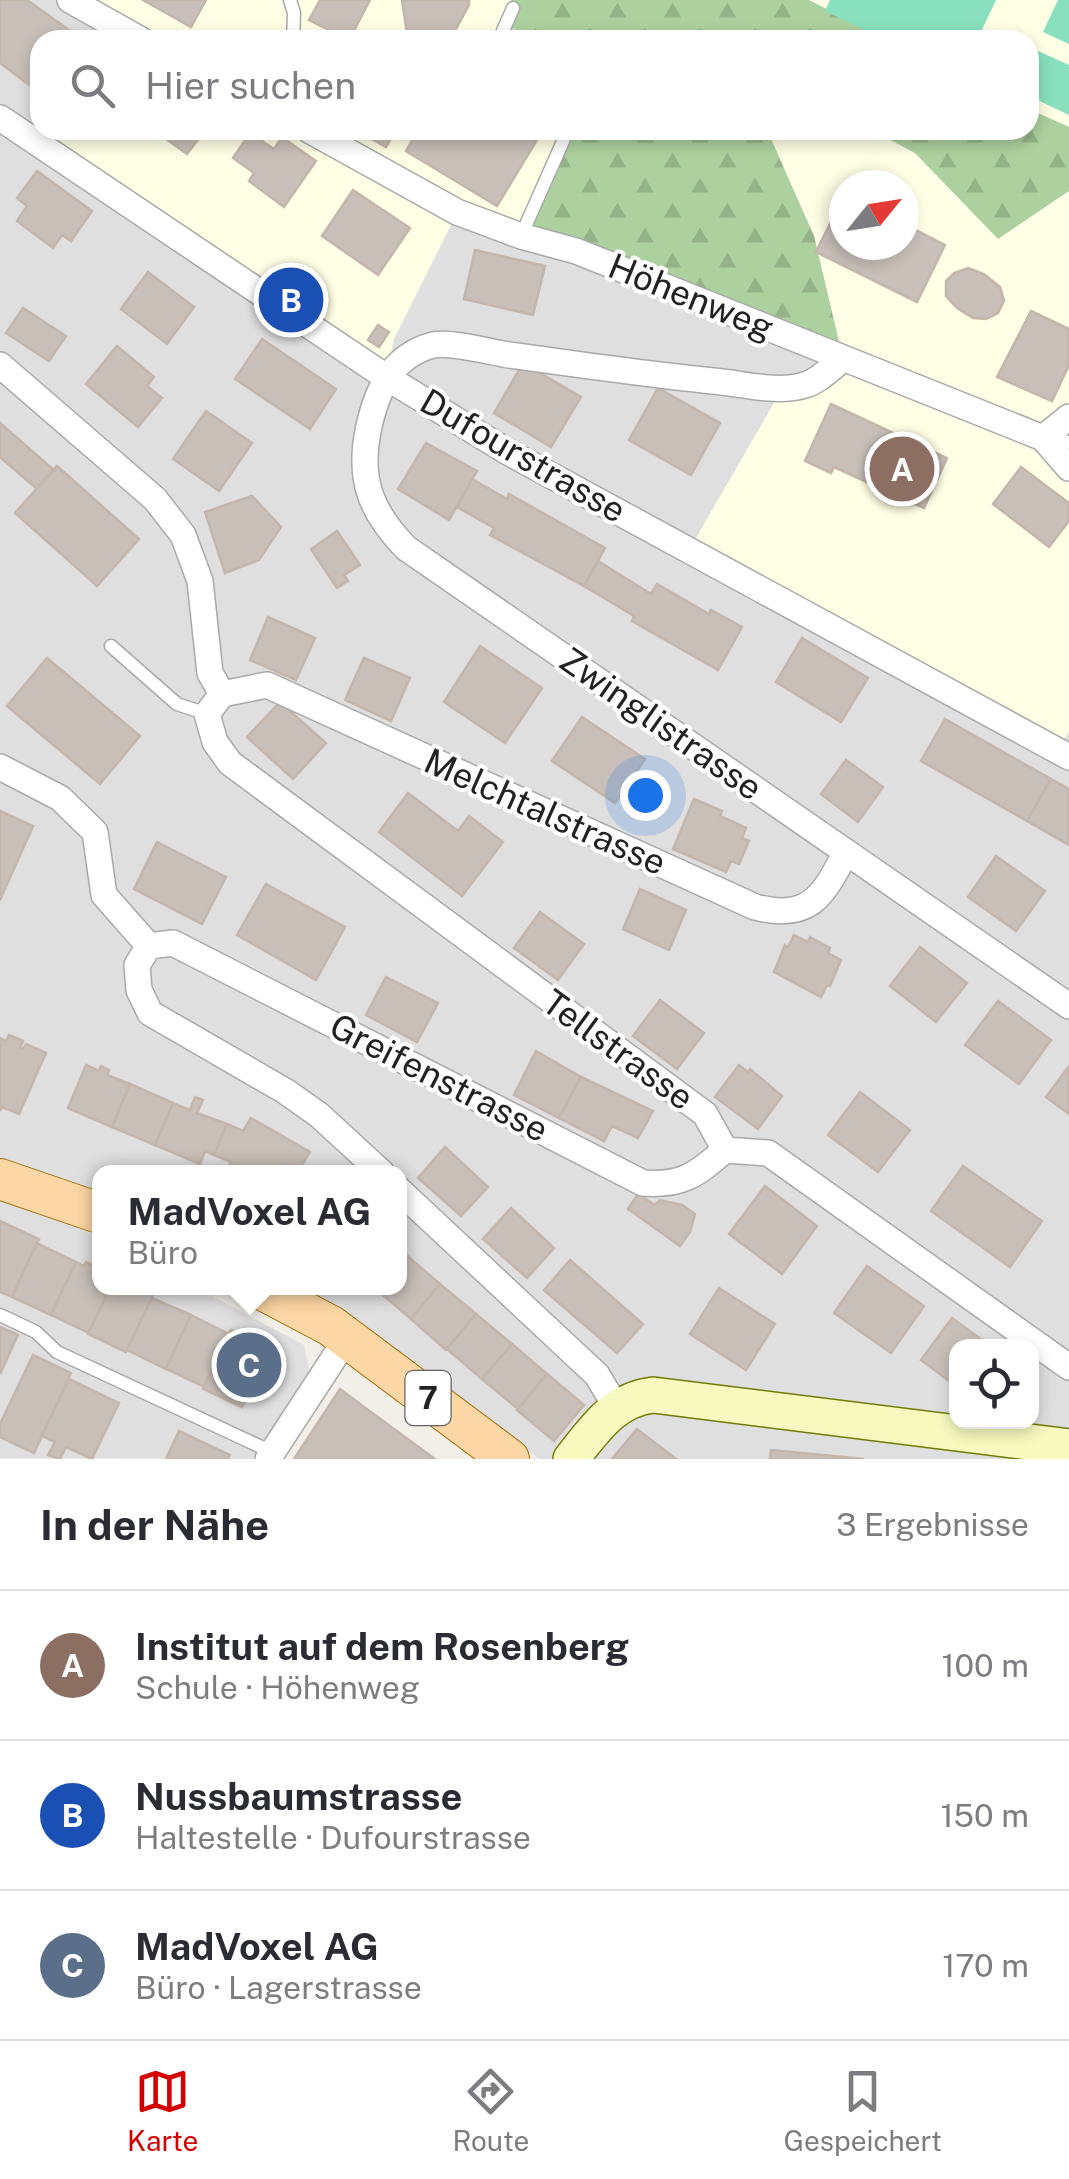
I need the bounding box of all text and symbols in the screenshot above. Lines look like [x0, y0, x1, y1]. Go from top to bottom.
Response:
search box [30, 30, 1039, 140]
icon: search [65, 58, 120, 113]
text: Hier suchen [145, 63, 356, 108]
north arrow [829, 170, 919, 260]
street label: Höhenweg [603, 245, 780, 348]
pin: B [258, 262, 324, 338]
street label: Dufourstrasse [413, 380, 633, 531]
pin: A [870, 432, 934, 506]
street label: Zwinglistrasse [552, 639, 770, 808]
street label: Melchtalstrasse [418, 740, 672, 883]
your location [620, 770, 671, 821]
street label: Tellstrasse [535, 981, 702, 1118]
street label: Greifenstrasse [323, 1005, 555, 1150]
popup [92, 1165, 407, 1295]
text: MadVoxel AG [128, 1189, 371, 1234]
text: Büro [128, 1234, 198, 1271]
pin: C [216, 1328, 282, 1402]
map controls [949, 1339, 1039, 1429]
button: locate [949, 1339, 1039, 1429]
road number: 7 [406, 1371, 450, 1425]
text: In der Nähe [40, 1500, 269, 1549]
text: 3 Ergebnisse [836, 1506, 1029, 1543]
text: Institut auf dem Rosenberg [135, 1624, 629, 1669]
text: A [61, 1647, 84, 1684]
text: 100 m [942, 1647, 1029, 1684]
text: Schule · Höhenweg [135, 1669, 420, 1706]
text: Nussbaumstrasse [135, 1774, 463, 1819]
text: B [62, 1797, 83, 1834]
text: 150 m [940, 1797, 1029, 1834]
text: Haltestelle · Dufourstrasse [135, 1819, 531, 1856]
text: MadVoxel AG [135, 1924, 379, 1969]
text: C [61, 1947, 84, 1984]
text: 170 m [942, 1947, 1029, 1984]
text: Büro · Lagerstrasse [135, 1969, 422, 2006]
tab: Karte [127, 2064, 198, 2157]
tab: Route [452, 2064, 529, 2157]
tab: Gespeichert [784, 2064, 942, 2157]

